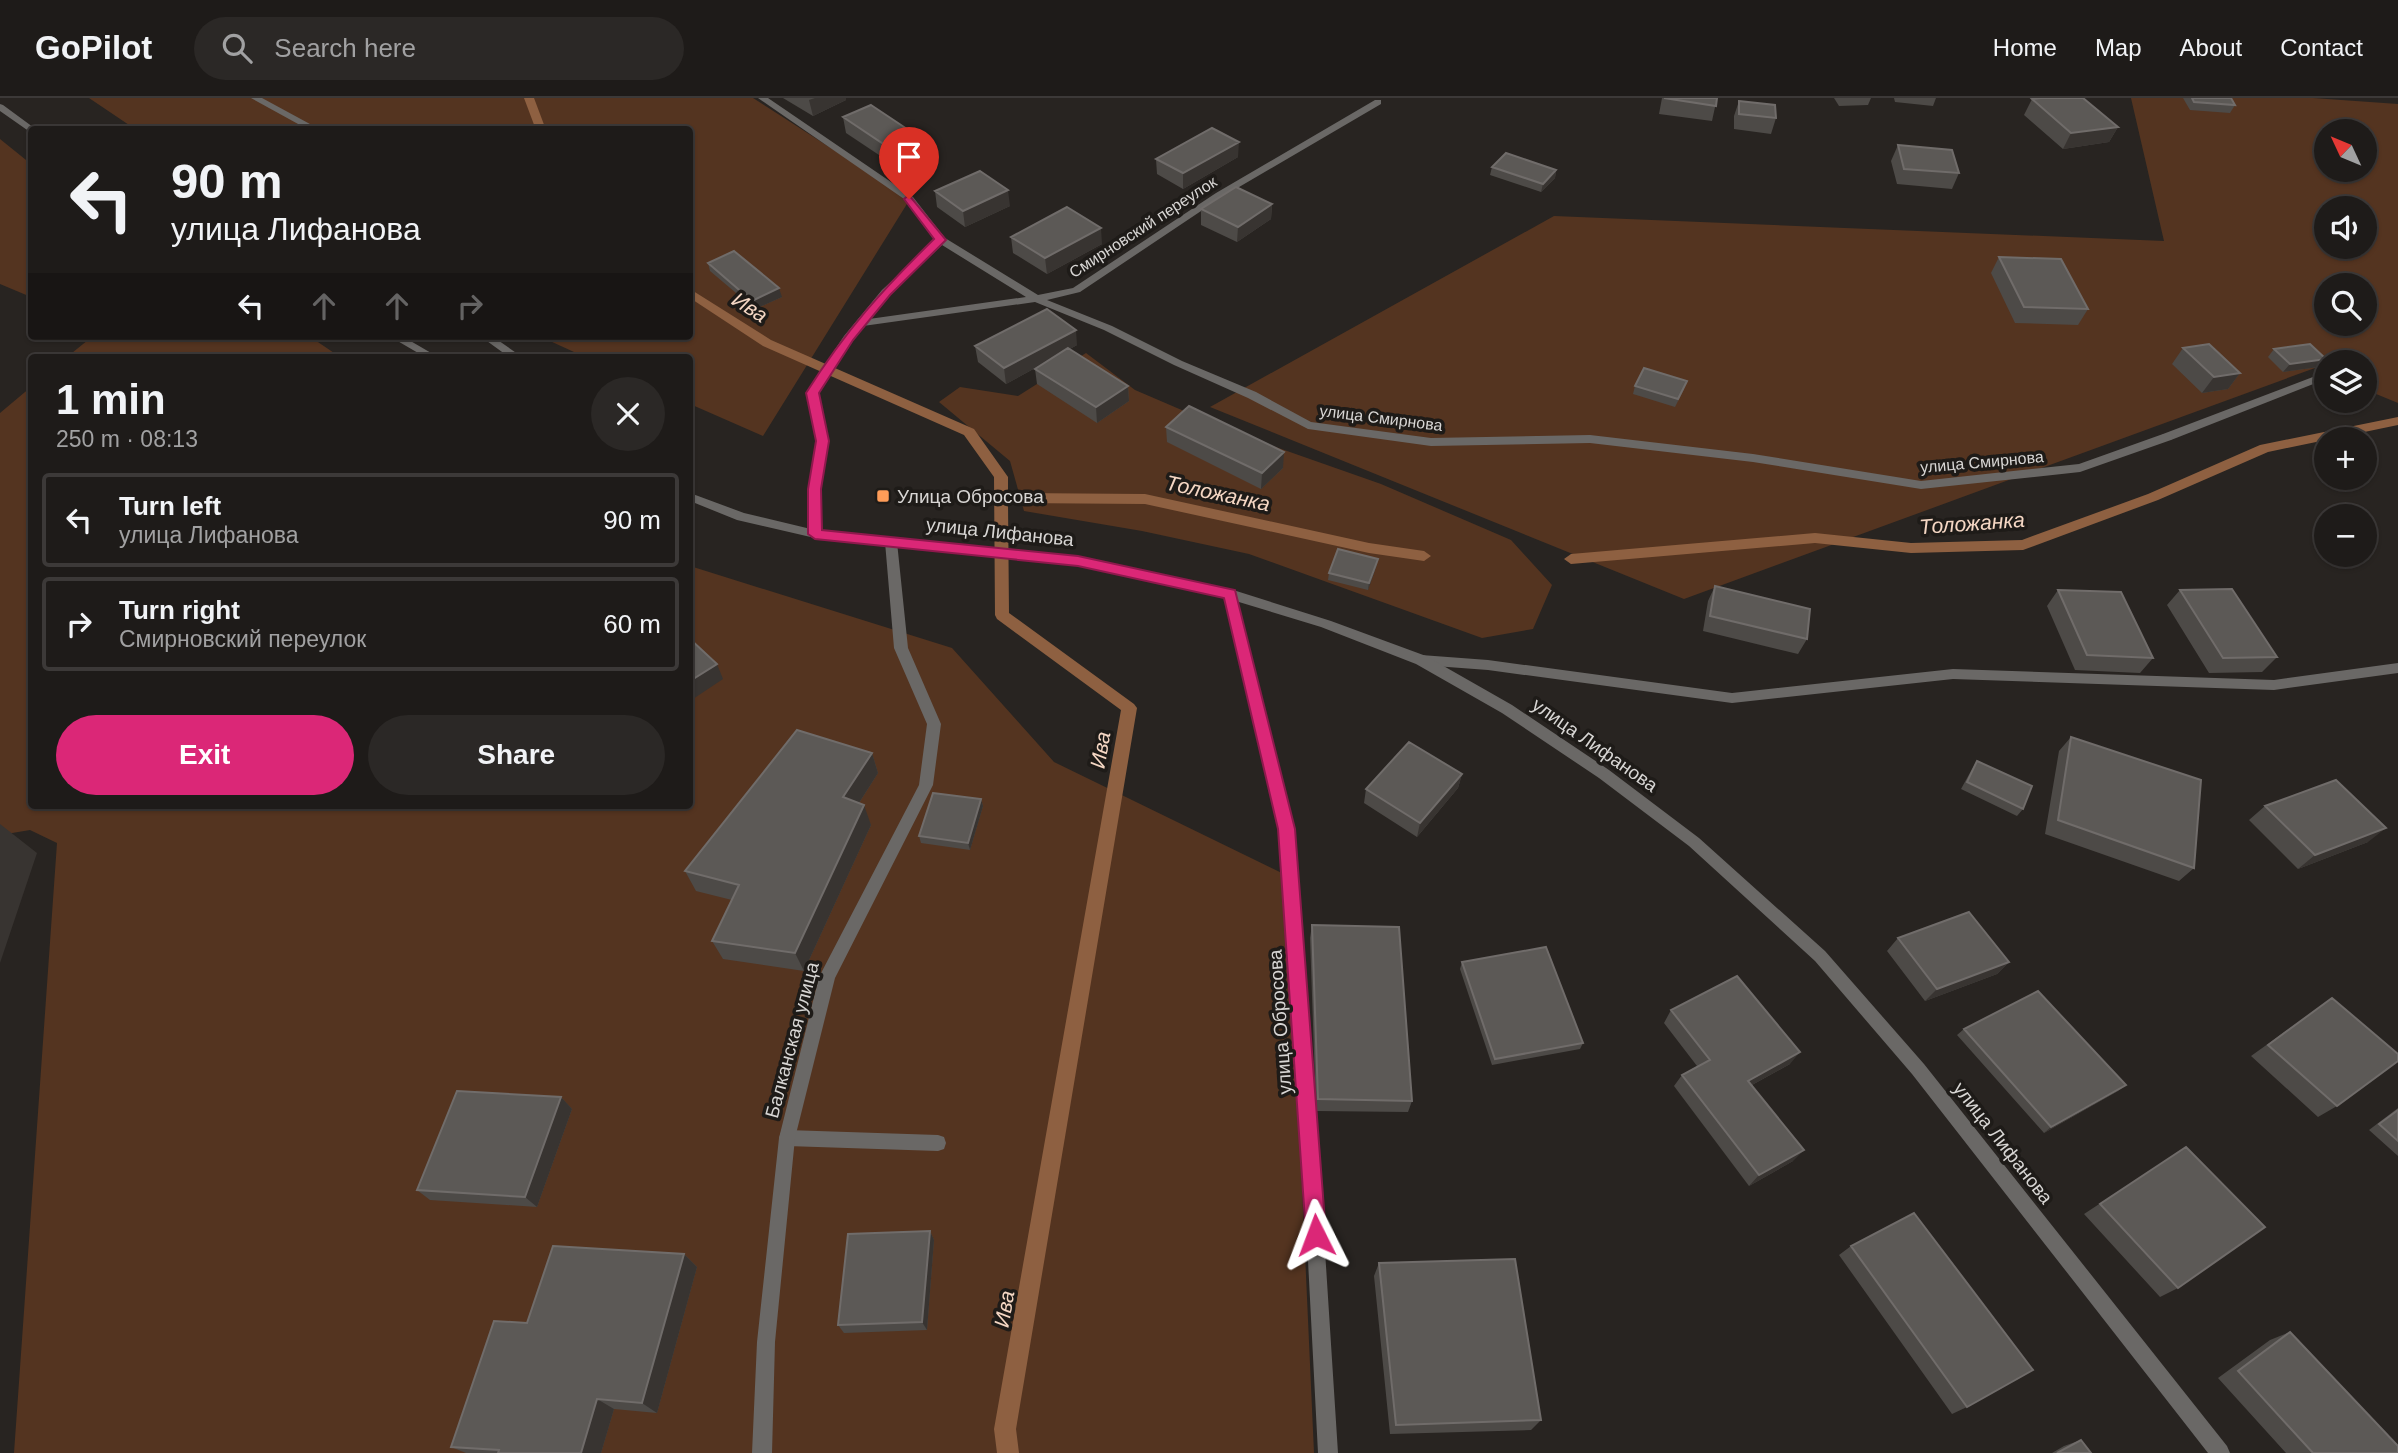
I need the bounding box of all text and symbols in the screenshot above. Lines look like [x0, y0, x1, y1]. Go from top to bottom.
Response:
search box [194, 17, 684, 80]
text: GoPilot [35, 29, 152, 66]
icon: search [218, 29, 256, 67]
text: Search here [274, 33, 416, 63]
text: Home [1993, 34, 2057, 61]
text: Map [2095, 34, 2142, 61]
text: About [2180, 34, 2242, 61]
text: Contact [2280, 34, 2363, 61]
north arrow [2314, 119, 2376, 182]
map controls [2314, 119, 2377, 567]
pin [879, 127, 939, 199]
icon: arrive [890, 138, 928, 176]
icon: left [56, 154, 147, 245]
text: 90 m [171, 154, 283, 208]
street label: Смирновский переулок [1066, 172, 1221, 281]
button: sound [2314, 196, 2377, 259]
text: улица Лифанова [171, 211, 421, 247]
button: search [2314, 273, 2377, 336]
icon: left [232, 287, 270, 325]
icon: ahead [305, 287, 343, 325]
icon: ahead [378, 287, 416, 325]
icon: right [451, 287, 489, 325]
water label: Ива [728, 287, 772, 327]
button: layers [2314, 350, 2377, 413]
text: 1 min [56, 376, 166, 423]
button: close [591, 377, 665, 451]
street label: улица Смирнова [1319, 402, 1444, 434]
text: 250 m · 08:13 [56, 426, 198, 452]
button: + [2314, 427, 2377, 490]
street label: улица Смирнова [1920, 448, 2044, 476]
water label: Толожанка [1164, 471, 1272, 515]
place label: Улица Обросова [897, 486, 1044, 507]
marker: Улица Обросова [875, 488, 891, 504]
text: Turn left [119, 491, 221, 521]
icon: left [60, 501, 98, 539]
button: − [2314, 504, 2377, 567]
text: 90 m [603, 505, 661, 535]
water label: Толожанка [1918, 508, 2026, 538]
street label: улица Лифанова [925, 514, 1075, 550]
text: улица Лифанова [119, 522, 299, 548]
text: Turn right [119, 595, 240, 625]
icon: right [60, 605, 98, 643]
text: 60 m [603, 609, 661, 639]
text: Смирновский переулок [119, 626, 366, 652]
street label: улица Лифанова [1528, 694, 1662, 796]
button: Exit [56, 715, 354, 795]
button: Share [368, 715, 665, 795]
water label: Ива [1085, 730, 1115, 770]
street label: улица Обросова [1264, 949, 1296, 1095]
street label: Балканская улица [761, 959, 823, 1120]
street label: улица Лифанова [1949, 1078, 2057, 1208]
position arrow [1279, 1198, 1353, 1272]
water label: Ива [989, 1289, 1019, 1329]

